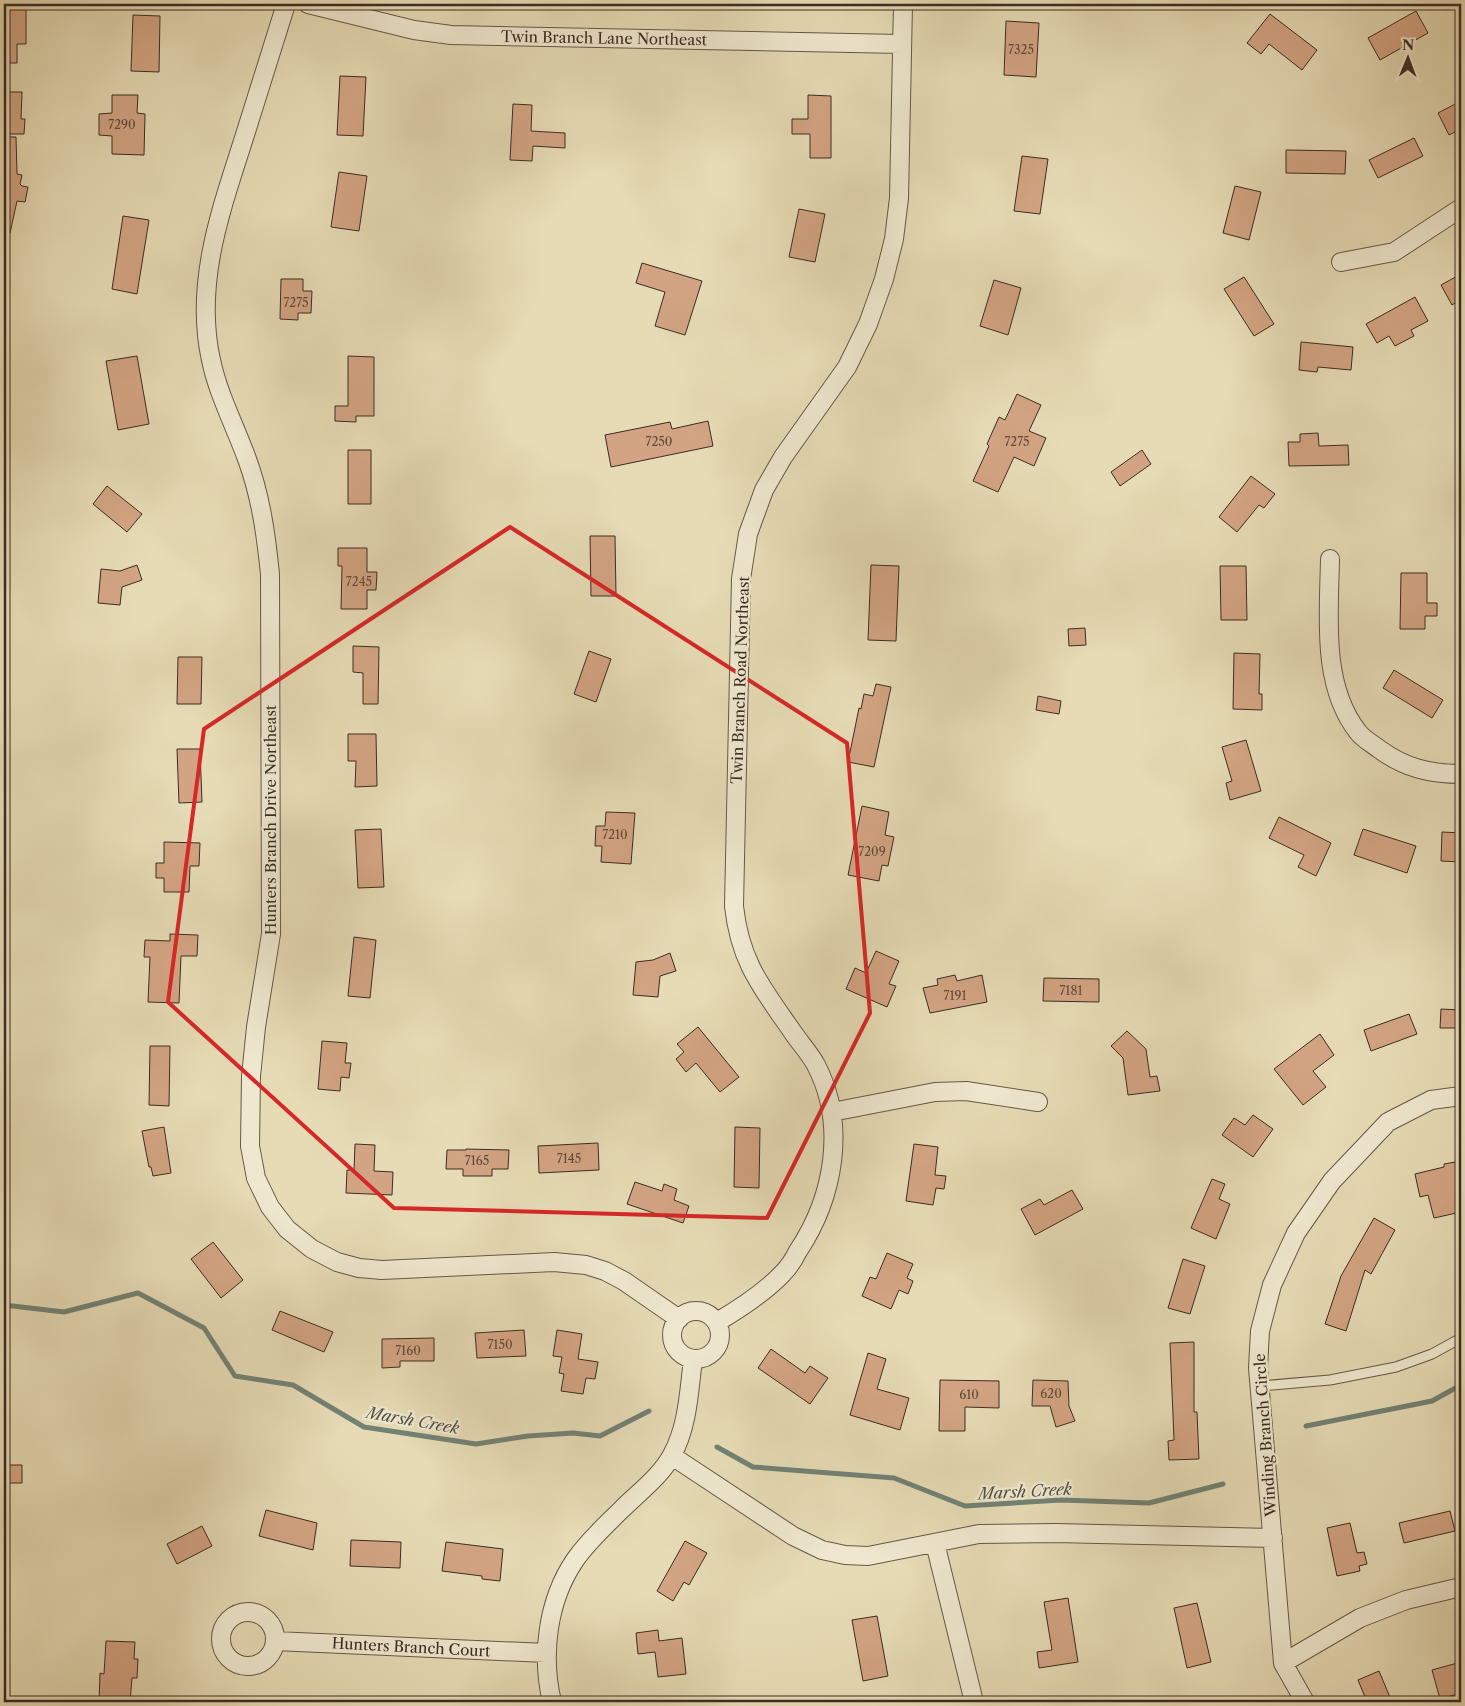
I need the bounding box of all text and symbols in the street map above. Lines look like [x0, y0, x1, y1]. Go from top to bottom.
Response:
street label: Twin Branch Lane Northeast [501, 27, 708, 49]
north arrow [1382, 32, 1432, 82]
text: N [1402, 36, 1414, 54]
house number: 7325 [1008, 42, 1034, 57]
house number: 7290 [108, 117, 136, 132]
house number: 7275 [283, 295, 309, 310]
house number: 7250 [646, 434, 672, 449]
house number: 7275 [1004, 434, 1030, 449]
house number: 7245 [346, 574, 372, 589]
street label: Twin Branch Road Northeast [727, 575, 753, 784]
street label: Hunters Branch Drive Northeast [261, 704, 280, 935]
house number: 7210 [602, 827, 628, 842]
house number: 7209 [858, 844, 886, 859]
house number: 7181 [1059, 983, 1083, 998]
house number: 7191 [943, 988, 967, 1003]
house number: 7145 [557, 1151, 581, 1166]
house number: 7165 [465, 1153, 489, 1168]
house number: 7150 [487, 1337, 513, 1352]
house number: 7160 [395, 1343, 421, 1358]
street label: Winding Branch Circle [1250, 1353, 1280, 1518]
house number: 620 [1040, 1386, 1062, 1401]
house number: 610 [959, 1387, 979, 1402]
water label: Marsh Creek [363, 1402, 462, 1438]
water label: Marsh Creek [976, 1479, 1073, 1504]
street label: Hunters Branch Court [331, 1633, 491, 1661]

